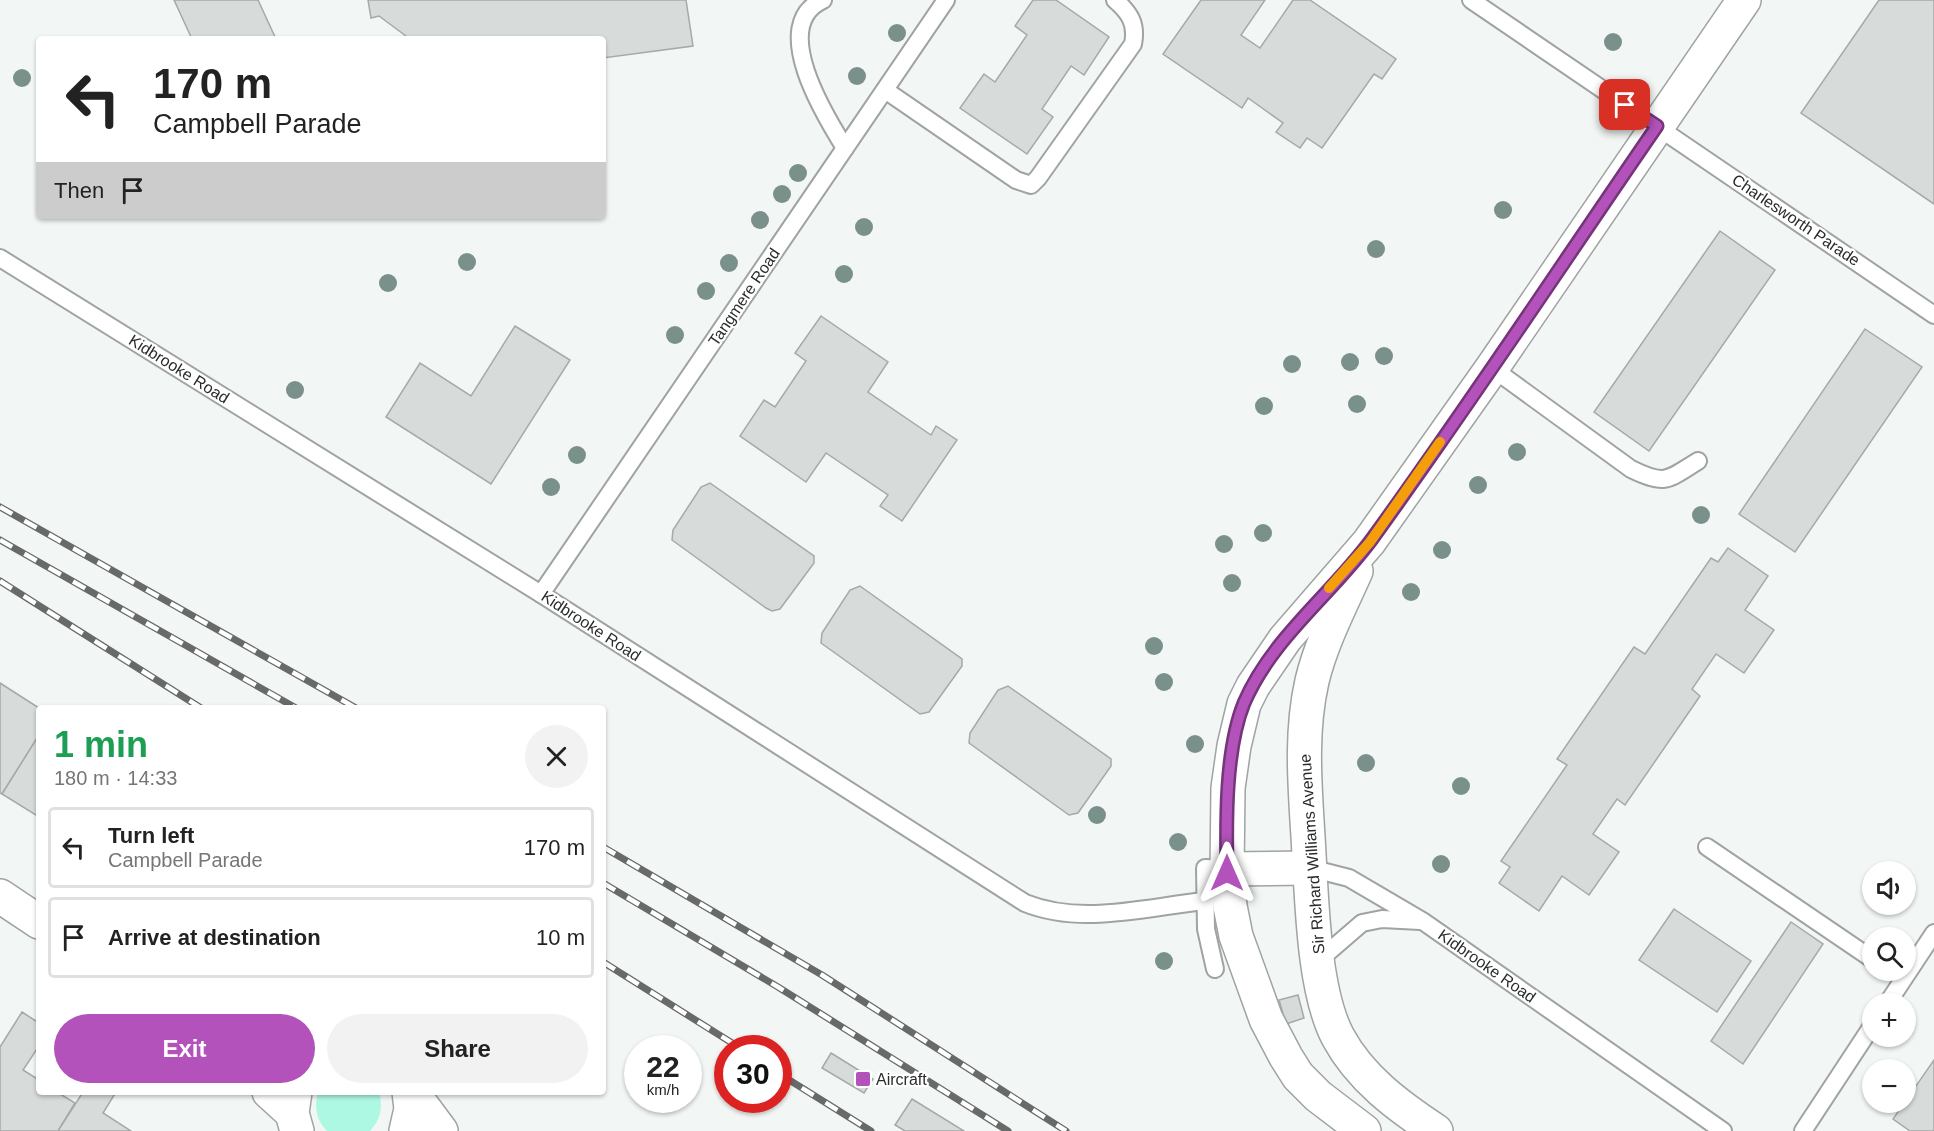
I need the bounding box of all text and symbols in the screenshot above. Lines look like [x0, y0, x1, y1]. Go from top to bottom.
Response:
icon: left [54, 60, 132, 138]
text: 170 m [153, 60, 272, 107]
pin [1599, 79, 1650, 130]
icon: arrive [1608, 88, 1641, 121]
text: Campbell Parade [153, 109, 362, 139]
street label: Charlesworth Parade [1729, 171, 1863, 269]
icon: arrive [116, 174, 149, 207]
text: Then [54, 178, 104, 203]
street label: Tangmere Road [705, 245, 783, 349]
street label: Kidbrooke Road [126, 331, 232, 407]
street label: Kidbrooke Road [538, 588, 644, 664]
text: 1 min [54, 724, 148, 765]
button: close [525, 725, 588, 788]
street label: Sir Richard Williams Avenue [1297, 753, 1327, 955]
text: 180 m · 14:33 [54, 767, 177, 789]
text: Turn left [108, 823, 194, 848]
icon: left [57, 831, 90, 864]
text: 170 m [524, 835, 585, 860]
position arrow [1195, 841, 1259, 905]
text: Campbell Parade [108, 849, 263, 871]
map controls [1862, 861, 1916, 1113]
button: sound [1862, 861, 1916, 915]
icon: arrive [57, 921, 90, 954]
text: Arrive at destination [108, 925, 321, 950]
text: 10 m [536, 925, 585, 950]
street label: Kidbrooke Road [1435, 926, 1539, 1006]
button: search [1862, 927, 1916, 981]
button: + [1862, 993, 1916, 1047]
button: Exit [54, 1014, 315, 1083]
button: Share [327, 1014, 588, 1083]
speed limit sign: 30 [714, 1035, 792, 1113]
text: 22 [646, 1050, 680, 1083]
button: − [1862, 1059, 1916, 1113]
marker: Aircraft [854, 1070, 872, 1088]
place label: Aircraft [876, 1071, 927, 1088]
text: km/h [647, 1081, 679, 1098]

